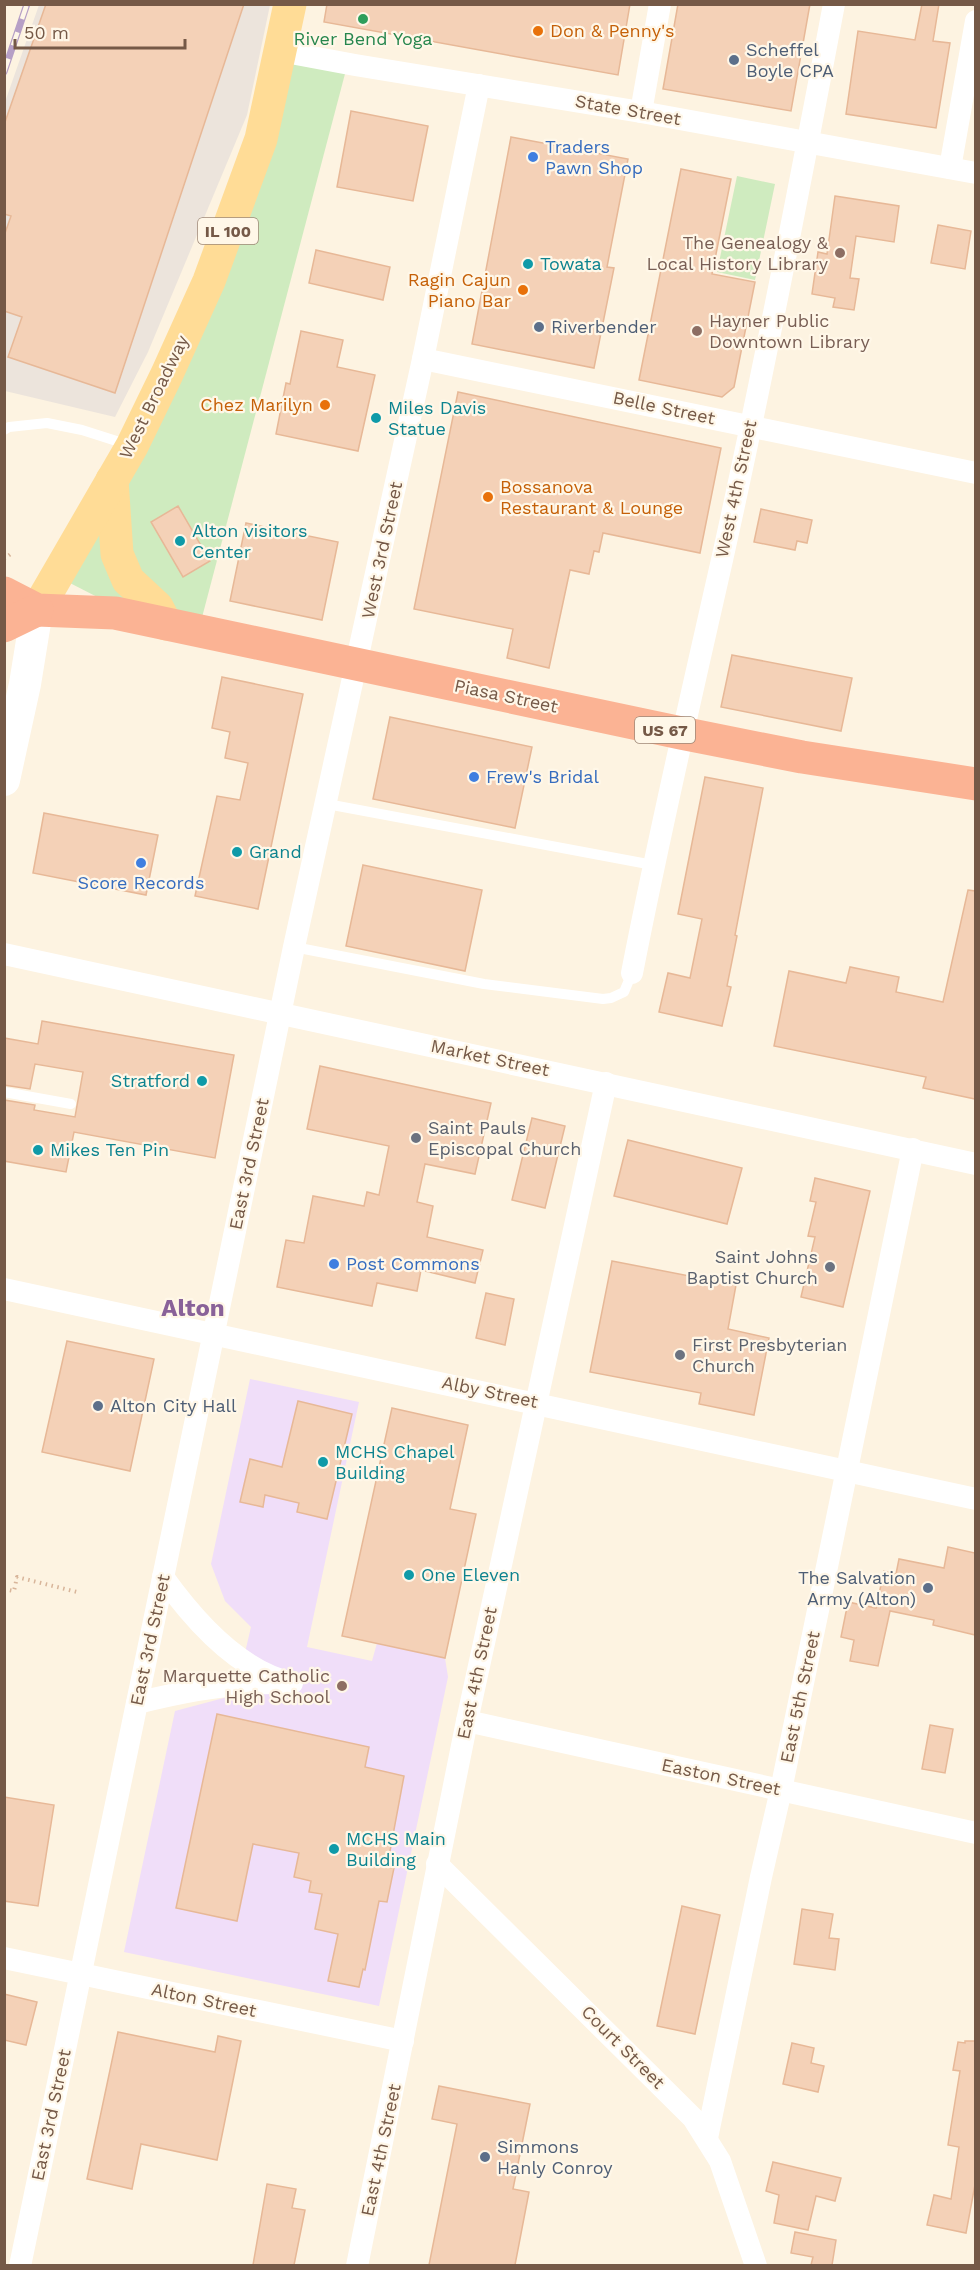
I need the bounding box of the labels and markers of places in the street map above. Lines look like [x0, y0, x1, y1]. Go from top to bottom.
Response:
marker: River Bend Yoga [356, 12, 370, 26]
place label: Don & Penny's [550, 20, 674, 41]
marker: Don & Penny's [531, 24, 545, 38]
place label: River Bend Yoga [294, 28, 433, 49]
place label: Scheffel Boyle CPA [746, 39, 834, 81]
marker: Scheffel Boyle CPA [727, 53, 741, 67]
place label: Traders Pawn Shop [545, 136, 643, 178]
marker: Traders Pawn Shop [526, 150, 540, 164]
place label: The Genealogy & Local History Library [647, 232, 829, 274]
marker: The Genealogy & Local History Library [833, 246, 847, 260]
place label: Towata [540, 253, 602, 274]
marker: Towata [521, 257, 535, 271]
place label: Ragin Cajun Piano Bar [408, 269, 511, 311]
marker: Ragin Cajun Piano Bar [516, 283, 530, 297]
place label: Hayner Public Downtown Library [709, 310, 870, 352]
place label: Riverbender [551, 316, 657, 337]
marker: Riverbender [532, 320, 546, 334]
marker: Hayner Public Downtown Library [690, 324, 704, 338]
place label: Chez Marilyn [200, 394, 313, 415]
place label: Miles Davis Statue [388, 397, 486, 439]
marker: Chez Marilyn [318, 398, 332, 412]
marker: Miles Davis Statue [369, 411, 383, 425]
place label: Bossanova Restaurant & Lounge [500, 476, 683, 518]
marker: Bossanova Restaurant & Lounge [481, 490, 495, 504]
place label: Alton visitors Center [192, 520, 307, 562]
marker: Alton visitors Center [173, 534, 187, 548]
place label: Frew's Bridal [486, 766, 599, 787]
marker: Frew's Bridal [467, 770, 481, 784]
place label: Grand [249, 841, 302, 862]
marker: Grand [230, 845, 244, 859]
marker: Score Records [134, 856, 148, 870]
place label: Score Records [78, 872, 204, 893]
place label: Stratford [111, 1070, 190, 1091]
marker: Stratford [195, 1074, 209, 1088]
place label: Saint Pauls Episcopal Church [428, 1117, 581, 1159]
marker: Saint Pauls Episcopal Church [409, 1131, 423, 1145]
place label: Mikes Ten Pin [50, 1139, 169, 1160]
marker: Mikes Ten Pin [31, 1143, 45, 1157]
place label: Saint Johns Baptist Church [687, 1246, 818, 1288]
place label: Post Commons [346, 1253, 480, 1274]
marker: Post Commons [327, 1257, 341, 1271]
marker: Saint Johns Baptist Church [823, 1260, 837, 1274]
place label: First Presbyterian Church [692, 1334, 848, 1376]
marker: First Presbyterian Church [673, 1348, 687, 1362]
place label: Alton City Hall [110, 1395, 237, 1416]
marker: Alton City Hall [91, 1399, 105, 1413]
place label: MCHS Chapel Building [335, 1441, 455, 1483]
marker: MCHS Chapel Building [316, 1455, 330, 1469]
place label: One Eleven [421, 1564, 520, 1585]
place label: The Salvation Army (Alton) [798, 1567, 916, 1609]
marker: One Eleven [402, 1568, 416, 1582]
marker: The Salvation Army (Alton) [921, 1581, 935, 1595]
place label: Marquette Catholic High School [162, 1665, 330, 1707]
marker: Marquette Catholic High School [335, 1679, 349, 1693]
place label: MCHS Main Building [346, 1828, 446, 1870]
marker: MCHS Main Building [327, 1842, 341, 1856]
place label: Simmons Hanly Conroy [497, 2136, 613, 2178]
marker: Simmons Hanly Conroy [478, 2150, 492, 2164]

